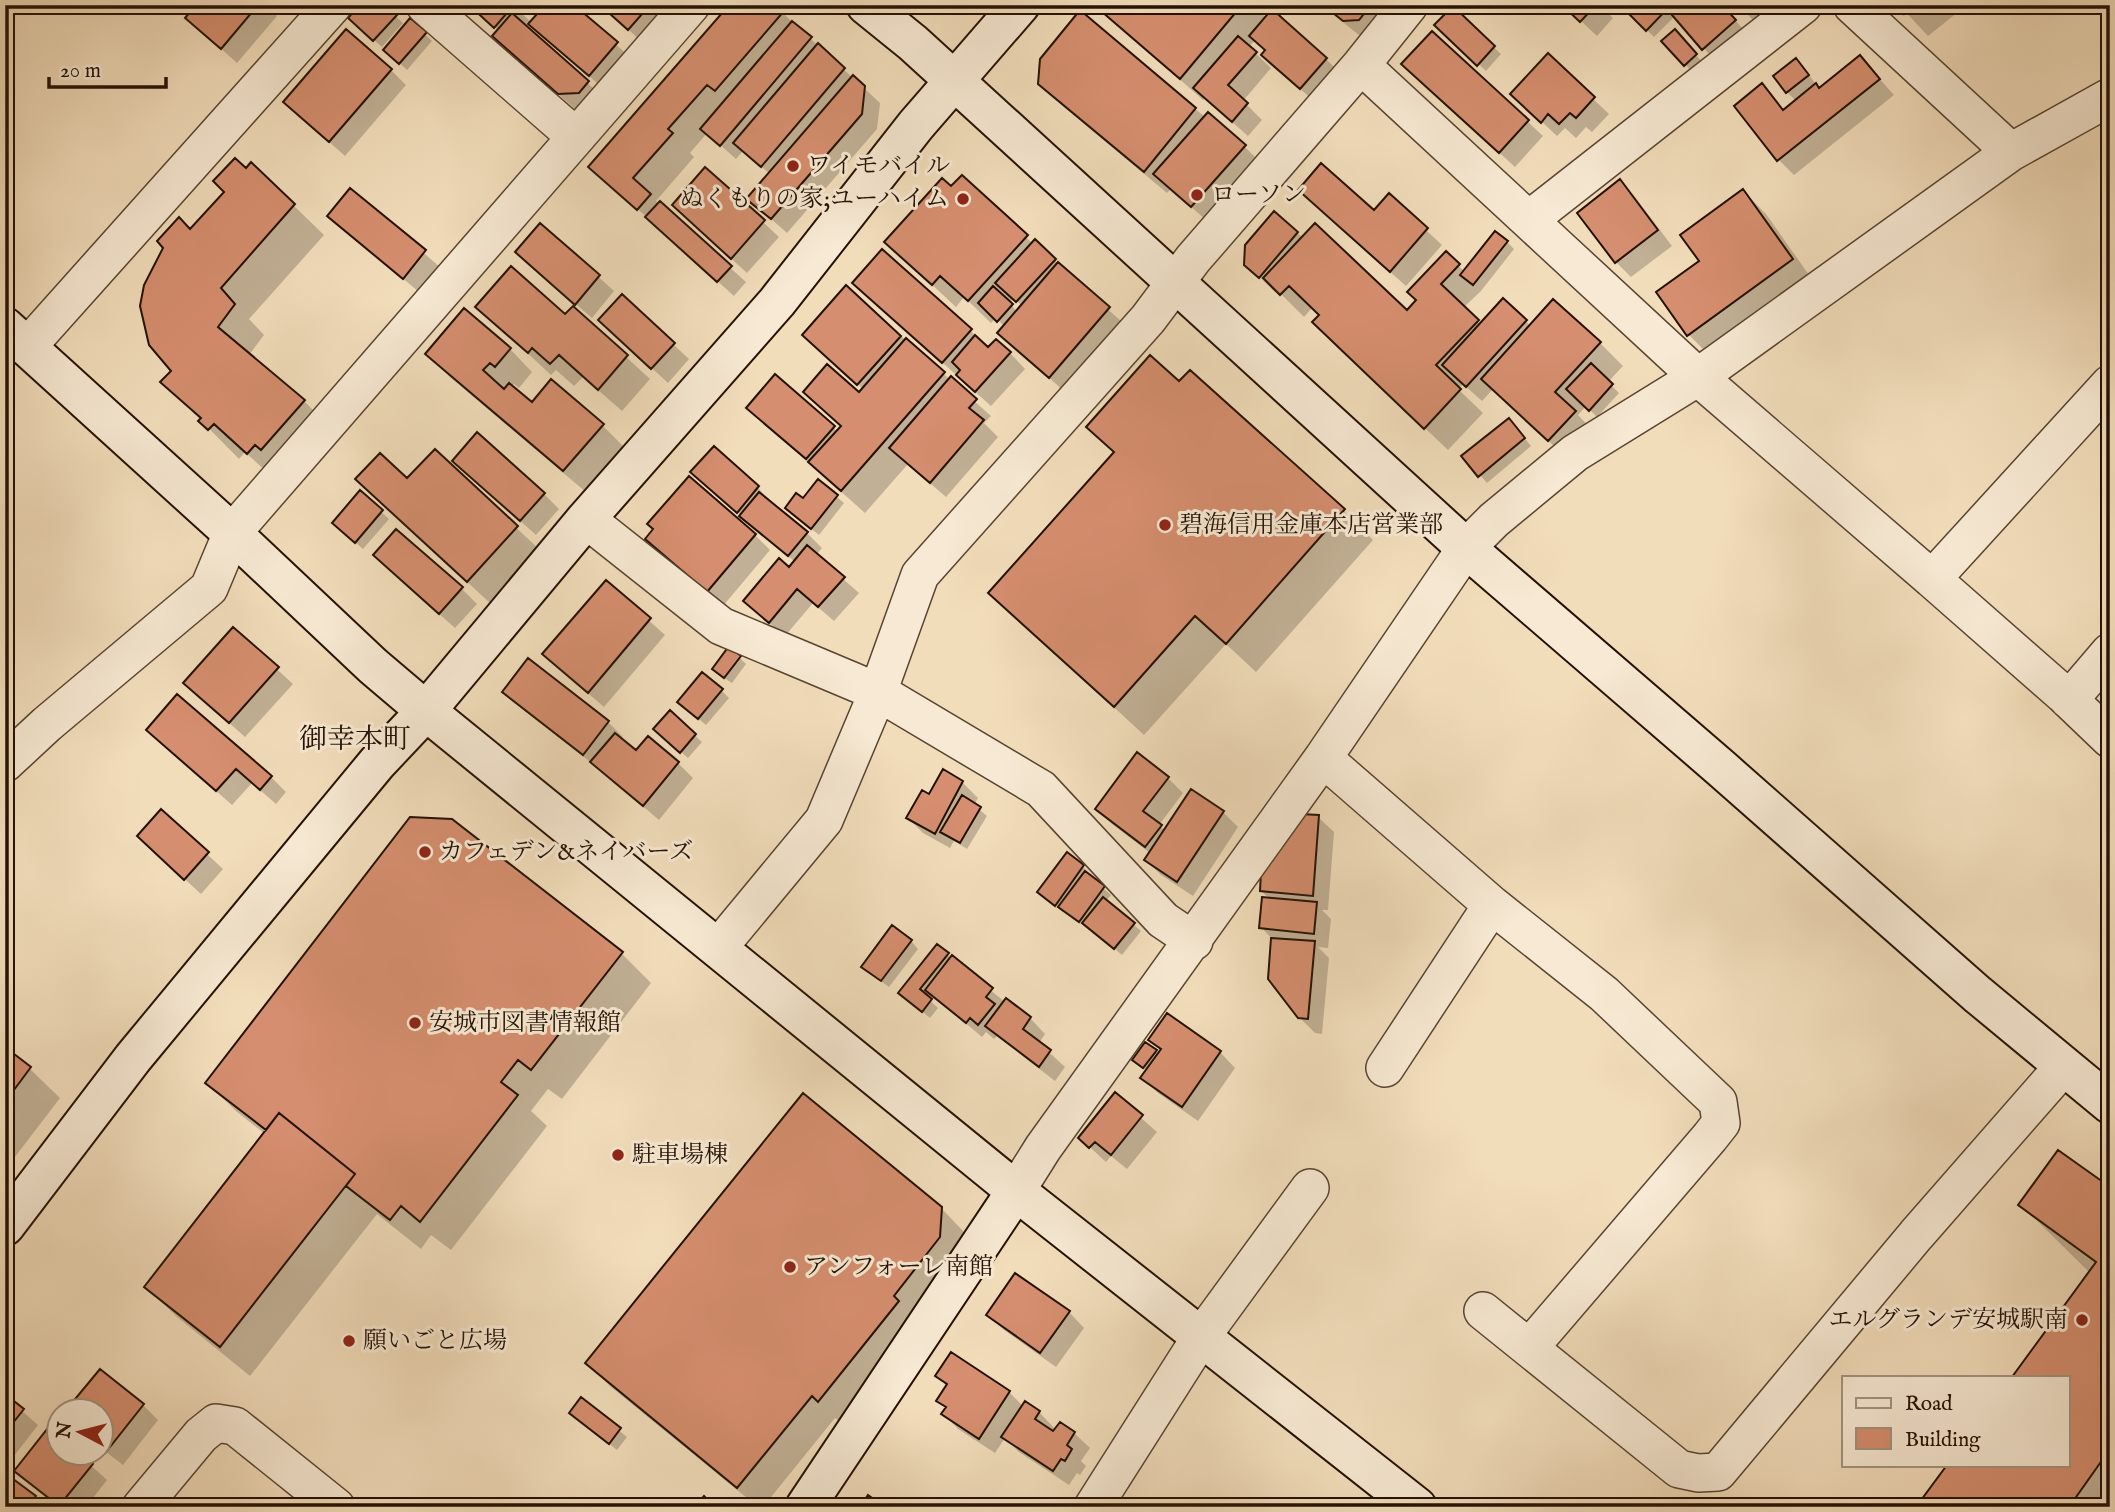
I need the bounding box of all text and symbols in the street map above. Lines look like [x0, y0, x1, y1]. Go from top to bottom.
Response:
scale bar [49, 46, 166, 90]
text: 20 m [60, 58, 101, 85]
place label: ワイモバイル [807, 151, 950, 182]
marker: ワイモバイル [785, 158, 801, 174]
place label: ローソン [1211, 180, 1306, 211]
place label: ぬくもりの家;ユーハイム [679, 184, 949, 215]
marker: ローソン [1189, 187, 1205, 203]
marker: ぬくもりの家;ユーハイム [955, 191, 971, 207]
place label: 碧海信用金庫本店営業部 [1179, 510, 1443, 541]
marker: 碧海信用金庫本店営業部 [1157, 517, 1173, 533]
district label: 御幸本町 [299, 723, 411, 758]
place label: カフェデン&ネイバーズ [439, 837, 693, 868]
marker: カフェデン&ネイバーズ [417, 844, 433, 860]
place label: 安城市図書情報館 [429, 1008, 621, 1039]
marker: 安城市図書情報館 [407, 1015, 423, 1031]
place label: 駐車場棟 [632, 1140, 728, 1171]
marker: 駐車場棟 [610, 1147, 626, 1163]
place label: アンフォーレ南館 [804, 1252, 993, 1283]
marker: アンフォーレ南館 [782, 1259, 798, 1275]
place label: エルグランデ安城駅南 [1828, 1305, 2068, 1336]
marker: エルグランデ安城駅南 [2074, 1312, 2090, 1328]
place label: 願いごと広場 [363, 1326, 507, 1357]
marker: 願いごと広場 [341, 1333, 357, 1349]
legend [1842, 1376, 2070, 1466]
text: Road [1905, 1391, 1953, 1418]
north arrow [46, 1396, 116, 1466]
text: N [52, 1420, 78, 1441]
text: Building [1905, 1427, 1981, 1454]

